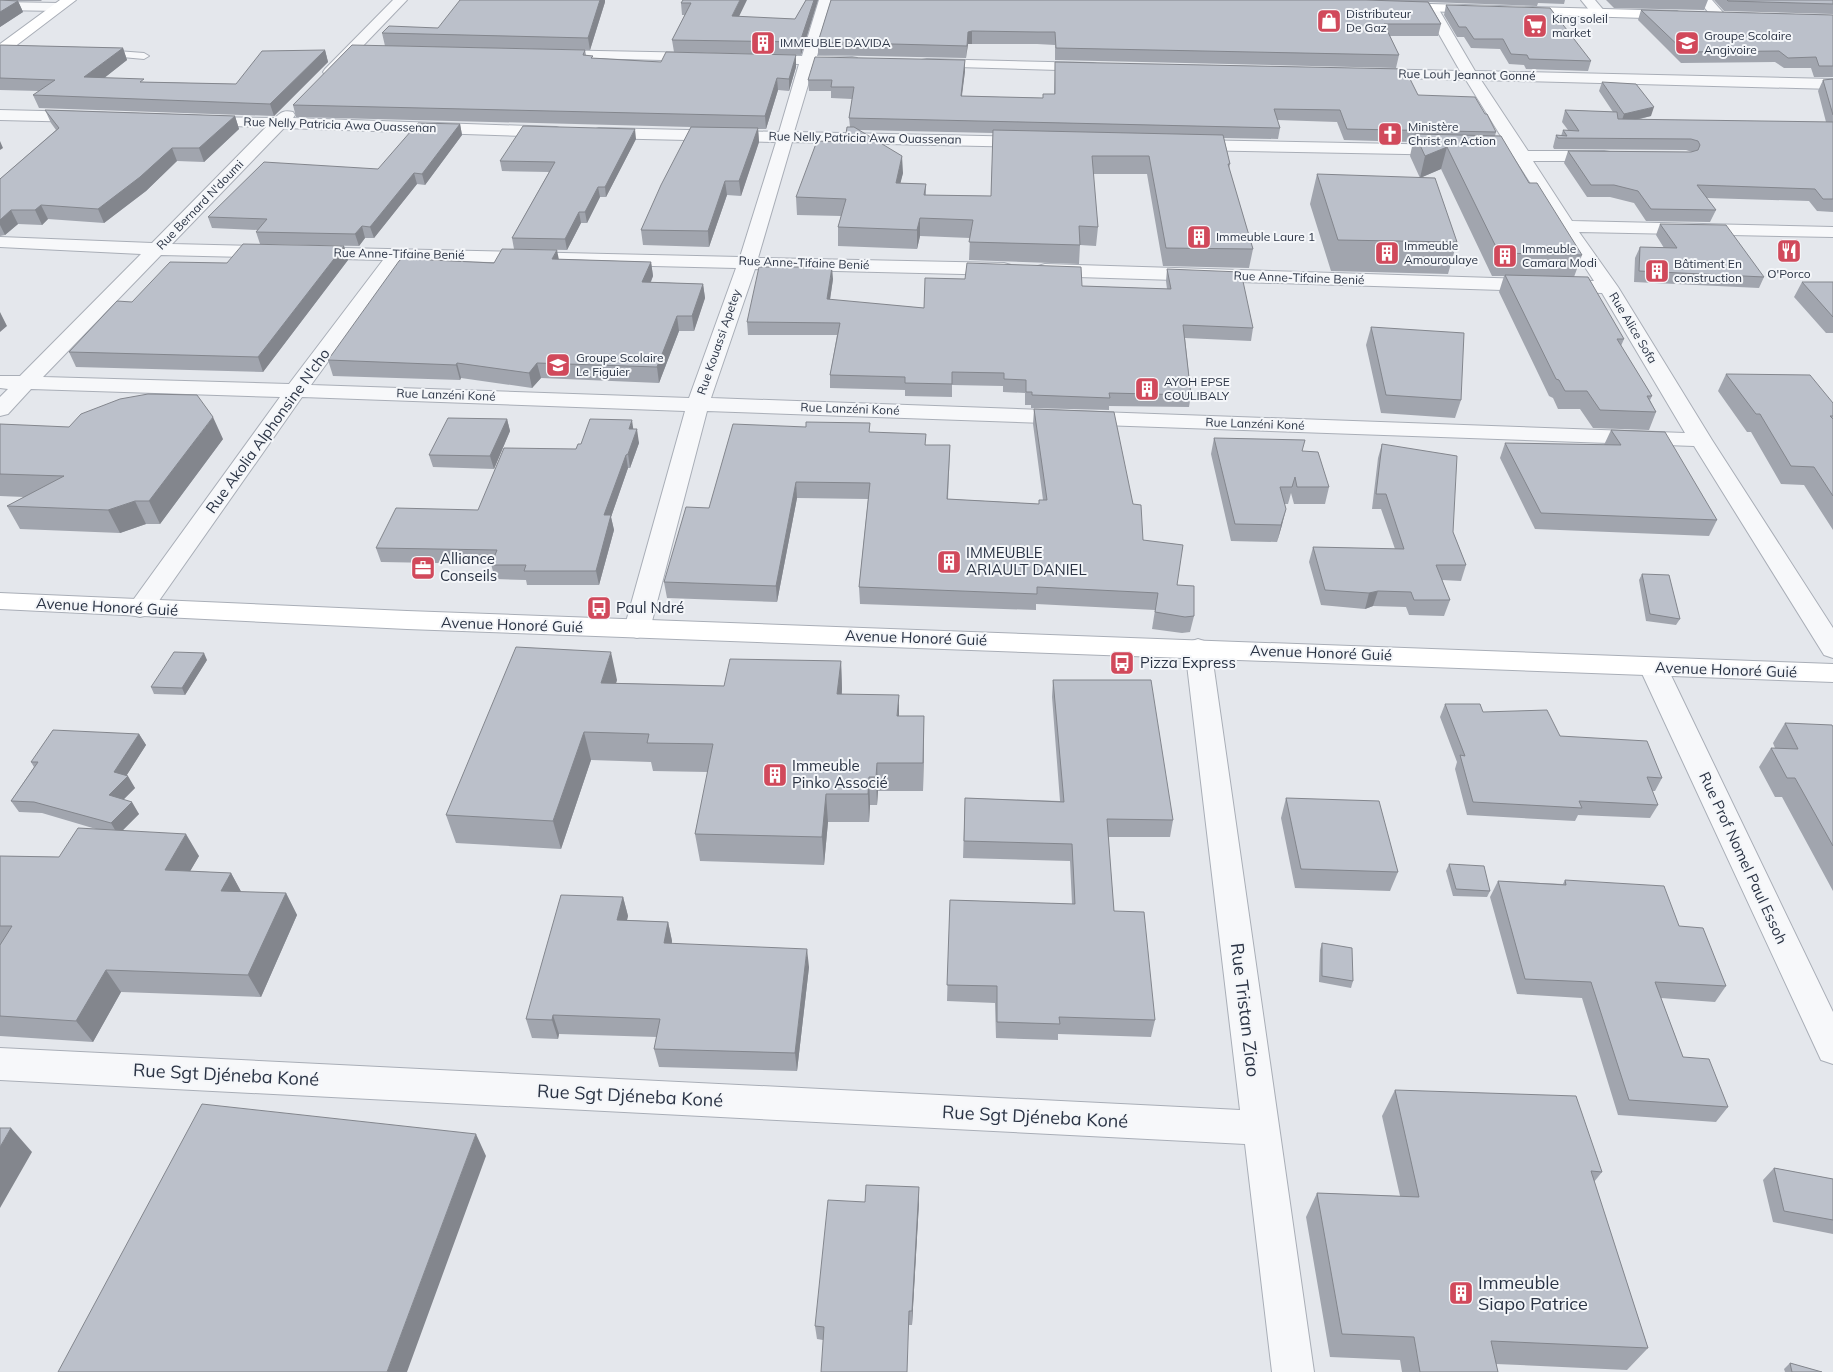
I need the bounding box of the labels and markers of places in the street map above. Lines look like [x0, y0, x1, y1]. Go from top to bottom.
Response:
place label: Distributeur De Gaz [1346, 6, 1412, 35]
shop icon: Distributeur De Gaz [1316, 8, 1342, 34]
place label: King soleil market [1552, 11, 1608, 40]
supermarket icon: King soleil market [1522, 13, 1548, 39]
place label: Groupe Scolaire Angivoire [1704, 28, 1792, 57]
building icon: IMMEUBLE DAVIDA [750, 30, 776, 56]
school or university icon: Groupe Scolaire Angivoire [1674, 30, 1700, 56]
place label: IMMEUBLE DAVIDA [780, 35, 891, 50]
place label: Ministère Christ en Action [1408, 119, 1496, 148]
church icon: Ministère Christ en Action [1377, 121, 1403, 147]
building icon: Immeuble Laure 1 [1186, 224, 1212, 250]
place label: Immeuble Laure 1 [1216, 229, 1315, 244]
place label: Immeuble Amouroulaye [1404, 238, 1478, 267]
restaurant icon: O'Porco [1776, 238, 1802, 264]
building icon: Immeuble Amouroulaye [1374, 240, 1400, 266]
place label: Immeuble Camara Modi [1522, 241, 1597, 270]
building icon: Immeuble Camara Modi [1492, 243, 1518, 269]
place label: Bâtiment En construction [1674, 256, 1742, 285]
building icon: Bâtiment En construction [1644, 258, 1670, 284]
place label: O'Porco [1767, 266, 1811, 281]
place label: Groupe Scolaire Le Figuier [576, 350, 664, 379]
school or university icon: Groupe Scolaire Le Figuier [545, 352, 571, 378]
place label: AYOH EPSE COULIBALY [1164, 374, 1230, 403]
building icon: AYOH EPSE COULIBALY [1134, 376, 1160, 402]
place label: IMMEUBLE ARIAULT DANIEL [966, 543, 1087, 579]
place label: Alliance Conseils [440, 549, 497, 585]
building icon: IMMEUBLE ARIAULT DANIEL [936, 549, 962, 575]
office icon: Alliance Conseils [410, 555, 436, 581]
bus stop icon: Paul Ndré [586, 595, 612, 621]
place label: Paul Ndré [616, 598, 684, 617]
bus stop icon: Pizza Express [1109, 650, 1135, 676]
place label: Pizza Express [1140, 653, 1236, 672]
place label: Immeuble Pinko Associé [792, 756, 888, 792]
building icon: Immeuble Pinko Associé [762, 762, 788, 788]
place label: Immeuble Siapo Patrice [1478, 1271, 1588, 1315]
building icon: Immeuble Siapo Patrice [1448, 1280, 1474, 1306]

